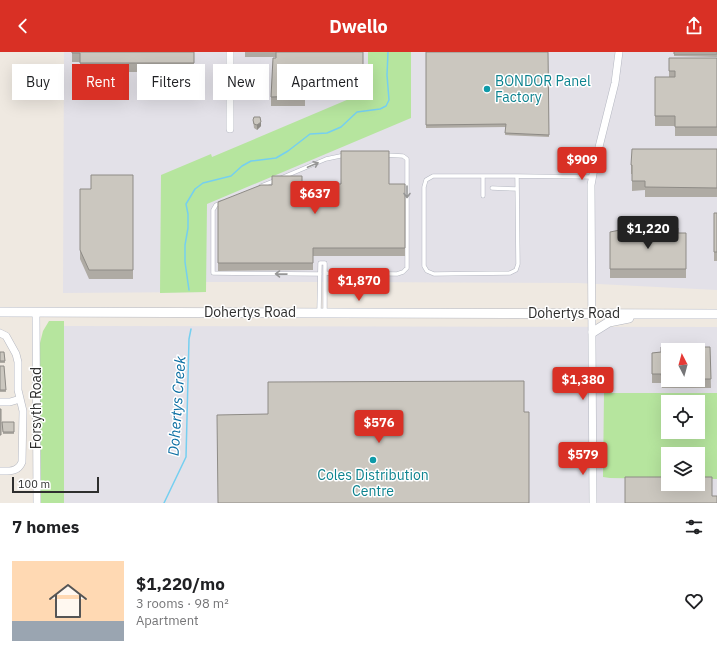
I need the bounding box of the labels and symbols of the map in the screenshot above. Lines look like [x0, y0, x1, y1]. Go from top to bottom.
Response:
place label: BONDOR Panel Factory [495, 72, 591, 106]
marker: BONDOR Panel Factory [482, 84, 492, 94]
pin: $909 [558, 147, 606, 181]
one-way arrow [306, 160, 318, 168]
pin: $637 [291, 181, 339, 215]
one-way arrow [403, 185, 411, 198]
pin: $1,220 [615, 216, 681, 250]
pin: $1,870 [326, 268, 392, 302]
one-way arrow [275, 270, 288, 278]
street label: Dohertys Road [204, 303, 296, 321]
street label: Dohertys Road [528, 304, 620, 322]
north arrow [661, 343, 705, 387]
water label: Dohertys Creek [164, 355, 189, 456]
street label: Forsyth Road [27, 367, 45, 449]
pin: $1,380 [550, 367, 616, 401]
pin: $576 [355, 410, 403, 444]
pin: $579 [559, 442, 607, 476]
marker: Coles Distribution Centre [368, 455, 378, 465]
place label: Coles Distribution Centre [317, 466, 429, 500]
scale bar [12, 475, 99, 494]

